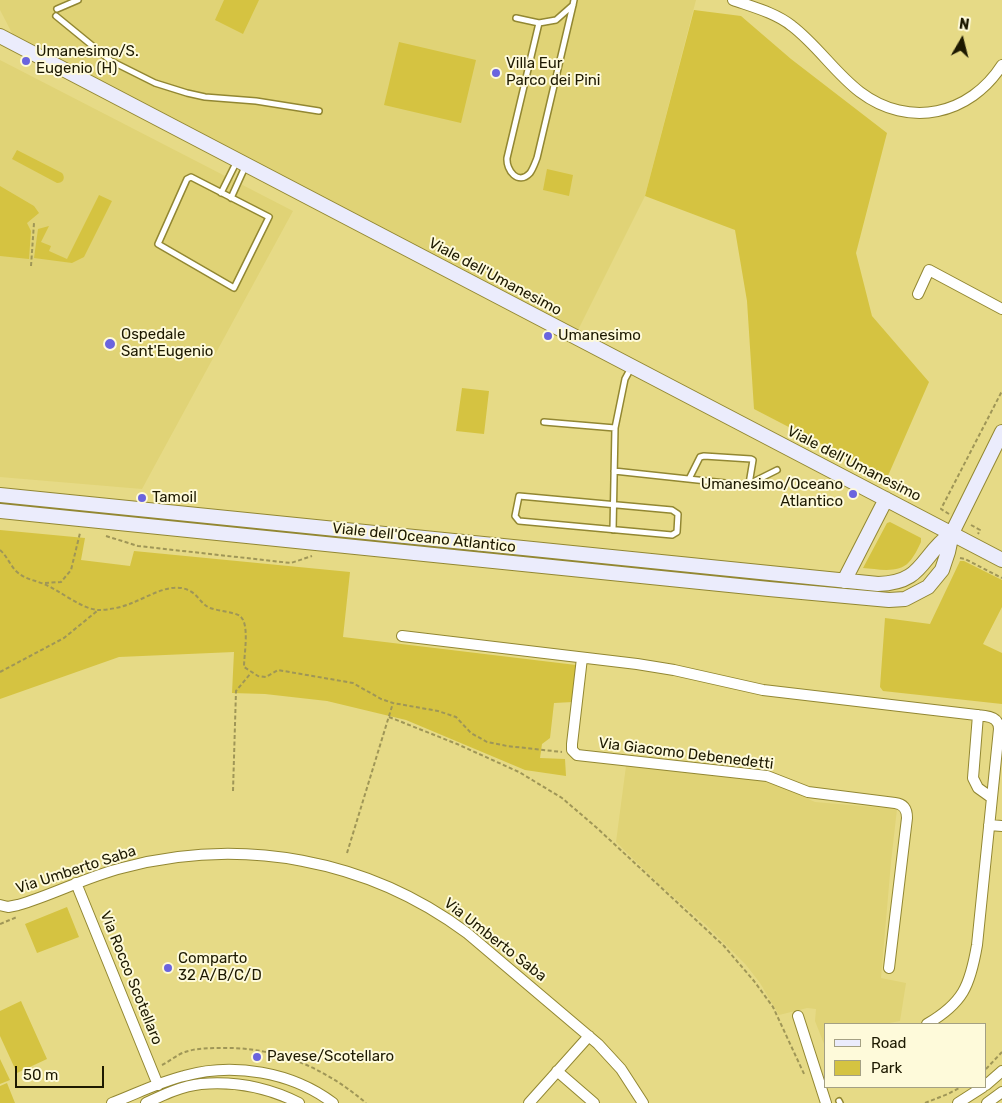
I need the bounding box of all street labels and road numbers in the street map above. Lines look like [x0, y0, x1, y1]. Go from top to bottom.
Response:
street label: Viale dell'Umanesimo [425, 234, 565, 320]
street label: Viale dell'Umanesimo [784, 422, 924, 506]
street label: Viale dell'Oceano Atlantico [331, 519, 517, 557]
street label: Via Giacomo Debenedetti [597, 734, 775, 774]
street label: Via Umberto Saba [14, 842, 138, 898]
street label: Via Umberto Saba [440, 894, 550, 986]
street label: Via Rocco Scotellaro [96, 908, 166, 1048]

